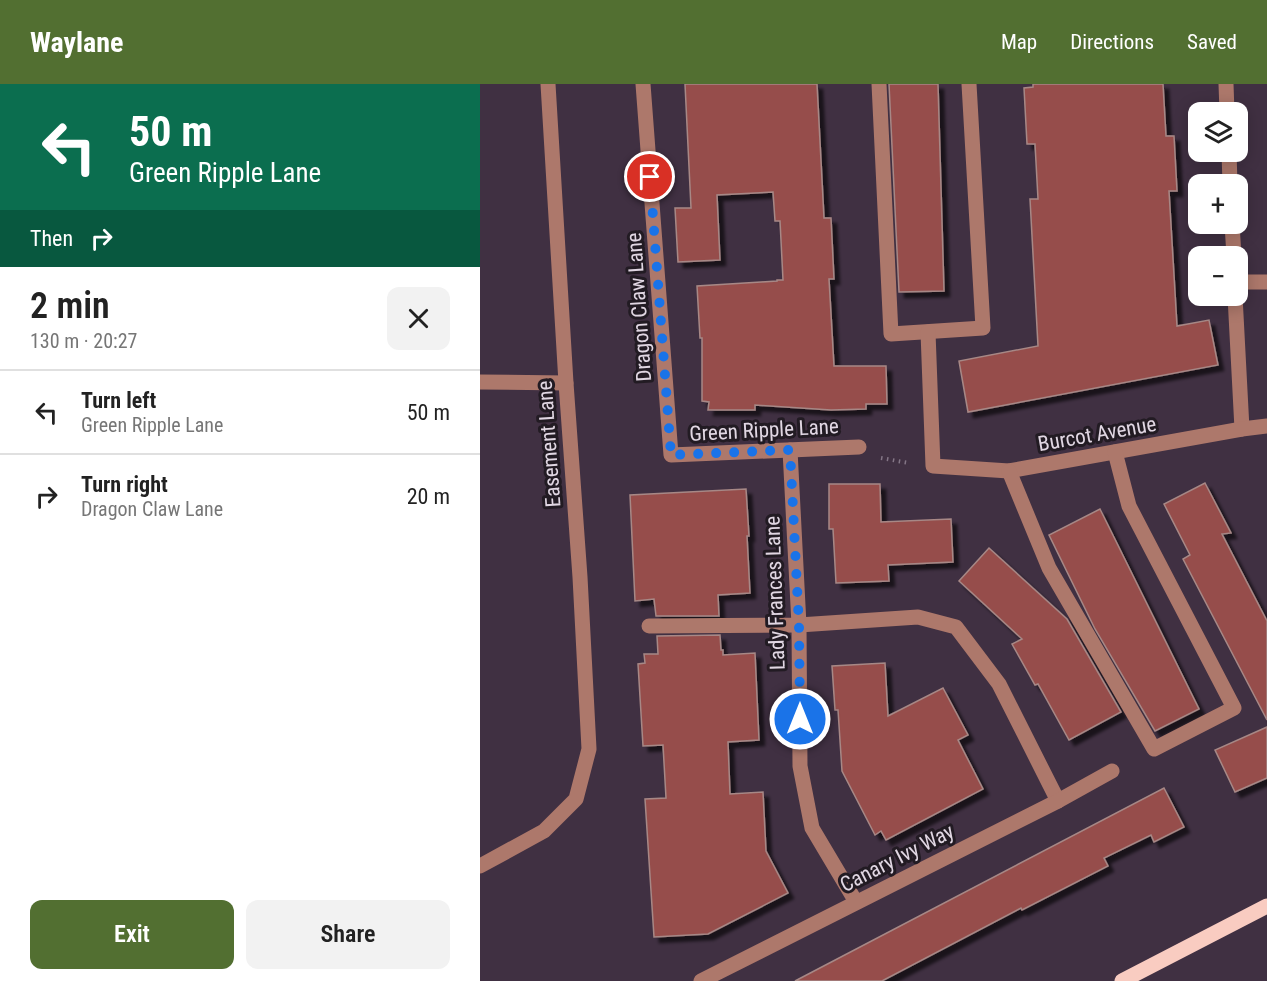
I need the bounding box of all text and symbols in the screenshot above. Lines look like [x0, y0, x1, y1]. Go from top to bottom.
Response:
text: Waylane [30, 26, 123, 59]
text: Map [1001, 30, 1037, 54]
text: Directions [1070, 30, 1154, 54]
text: Saved [1187, 30, 1237, 54]
map controls [1188, 102, 1248, 306]
button: layers [1188, 102, 1248, 162]
text: 50 m [129, 107, 212, 156]
icon: left [30, 108, 108, 186]
pin [624, 151, 675, 202]
text: Green Ripple Lane [129, 157, 321, 189]
icon: arrive [633, 160, 666, 193]
button: + [1188, 174, 1248, 234]
icon: right [85, 222, 118, 255]
text: Then [30, 226, 73, 251]
street label: Dragon Claw Lane [622, 232, 656, 382]
button: − [1188, 246, 1248, 306]
text: 2 min [30, 285, 110, 327]
button: close [387, 287, 450, 350]
text: 130 m · 20:27 [30, 329, 137, 353]
street label: Easement Lane [533, 380, 565, 508]
text: Turn left [81, 388, 156, 413]
icon: left [30, 396, 63, 429]
text: 50 m [407, 400, 450, 425]
street label: Burcot Avenue [1036, 412, 1158, 456]
text: Green Ripple Lane [81, 413, 223, 437]
street label: Green Ripple Lane [689, 414, 839, 446]
text: Turn right [81, 472, 168, 497]
icon: right [30, 480, 63, 513]
text: 20 m [407, 484, 450, 509]
text: Dragon Claw Lane [81, 497, 223, 521]
street label: Lady Frances Lane [760, 515, 790, 670]
position arrow [768, 687, 832, 751]
street label: Canary Ivy Way [836, 819, 958, 897]
button: Exit [30, 900, 234, 969]
button: Share [246, 900, 450, 969]

